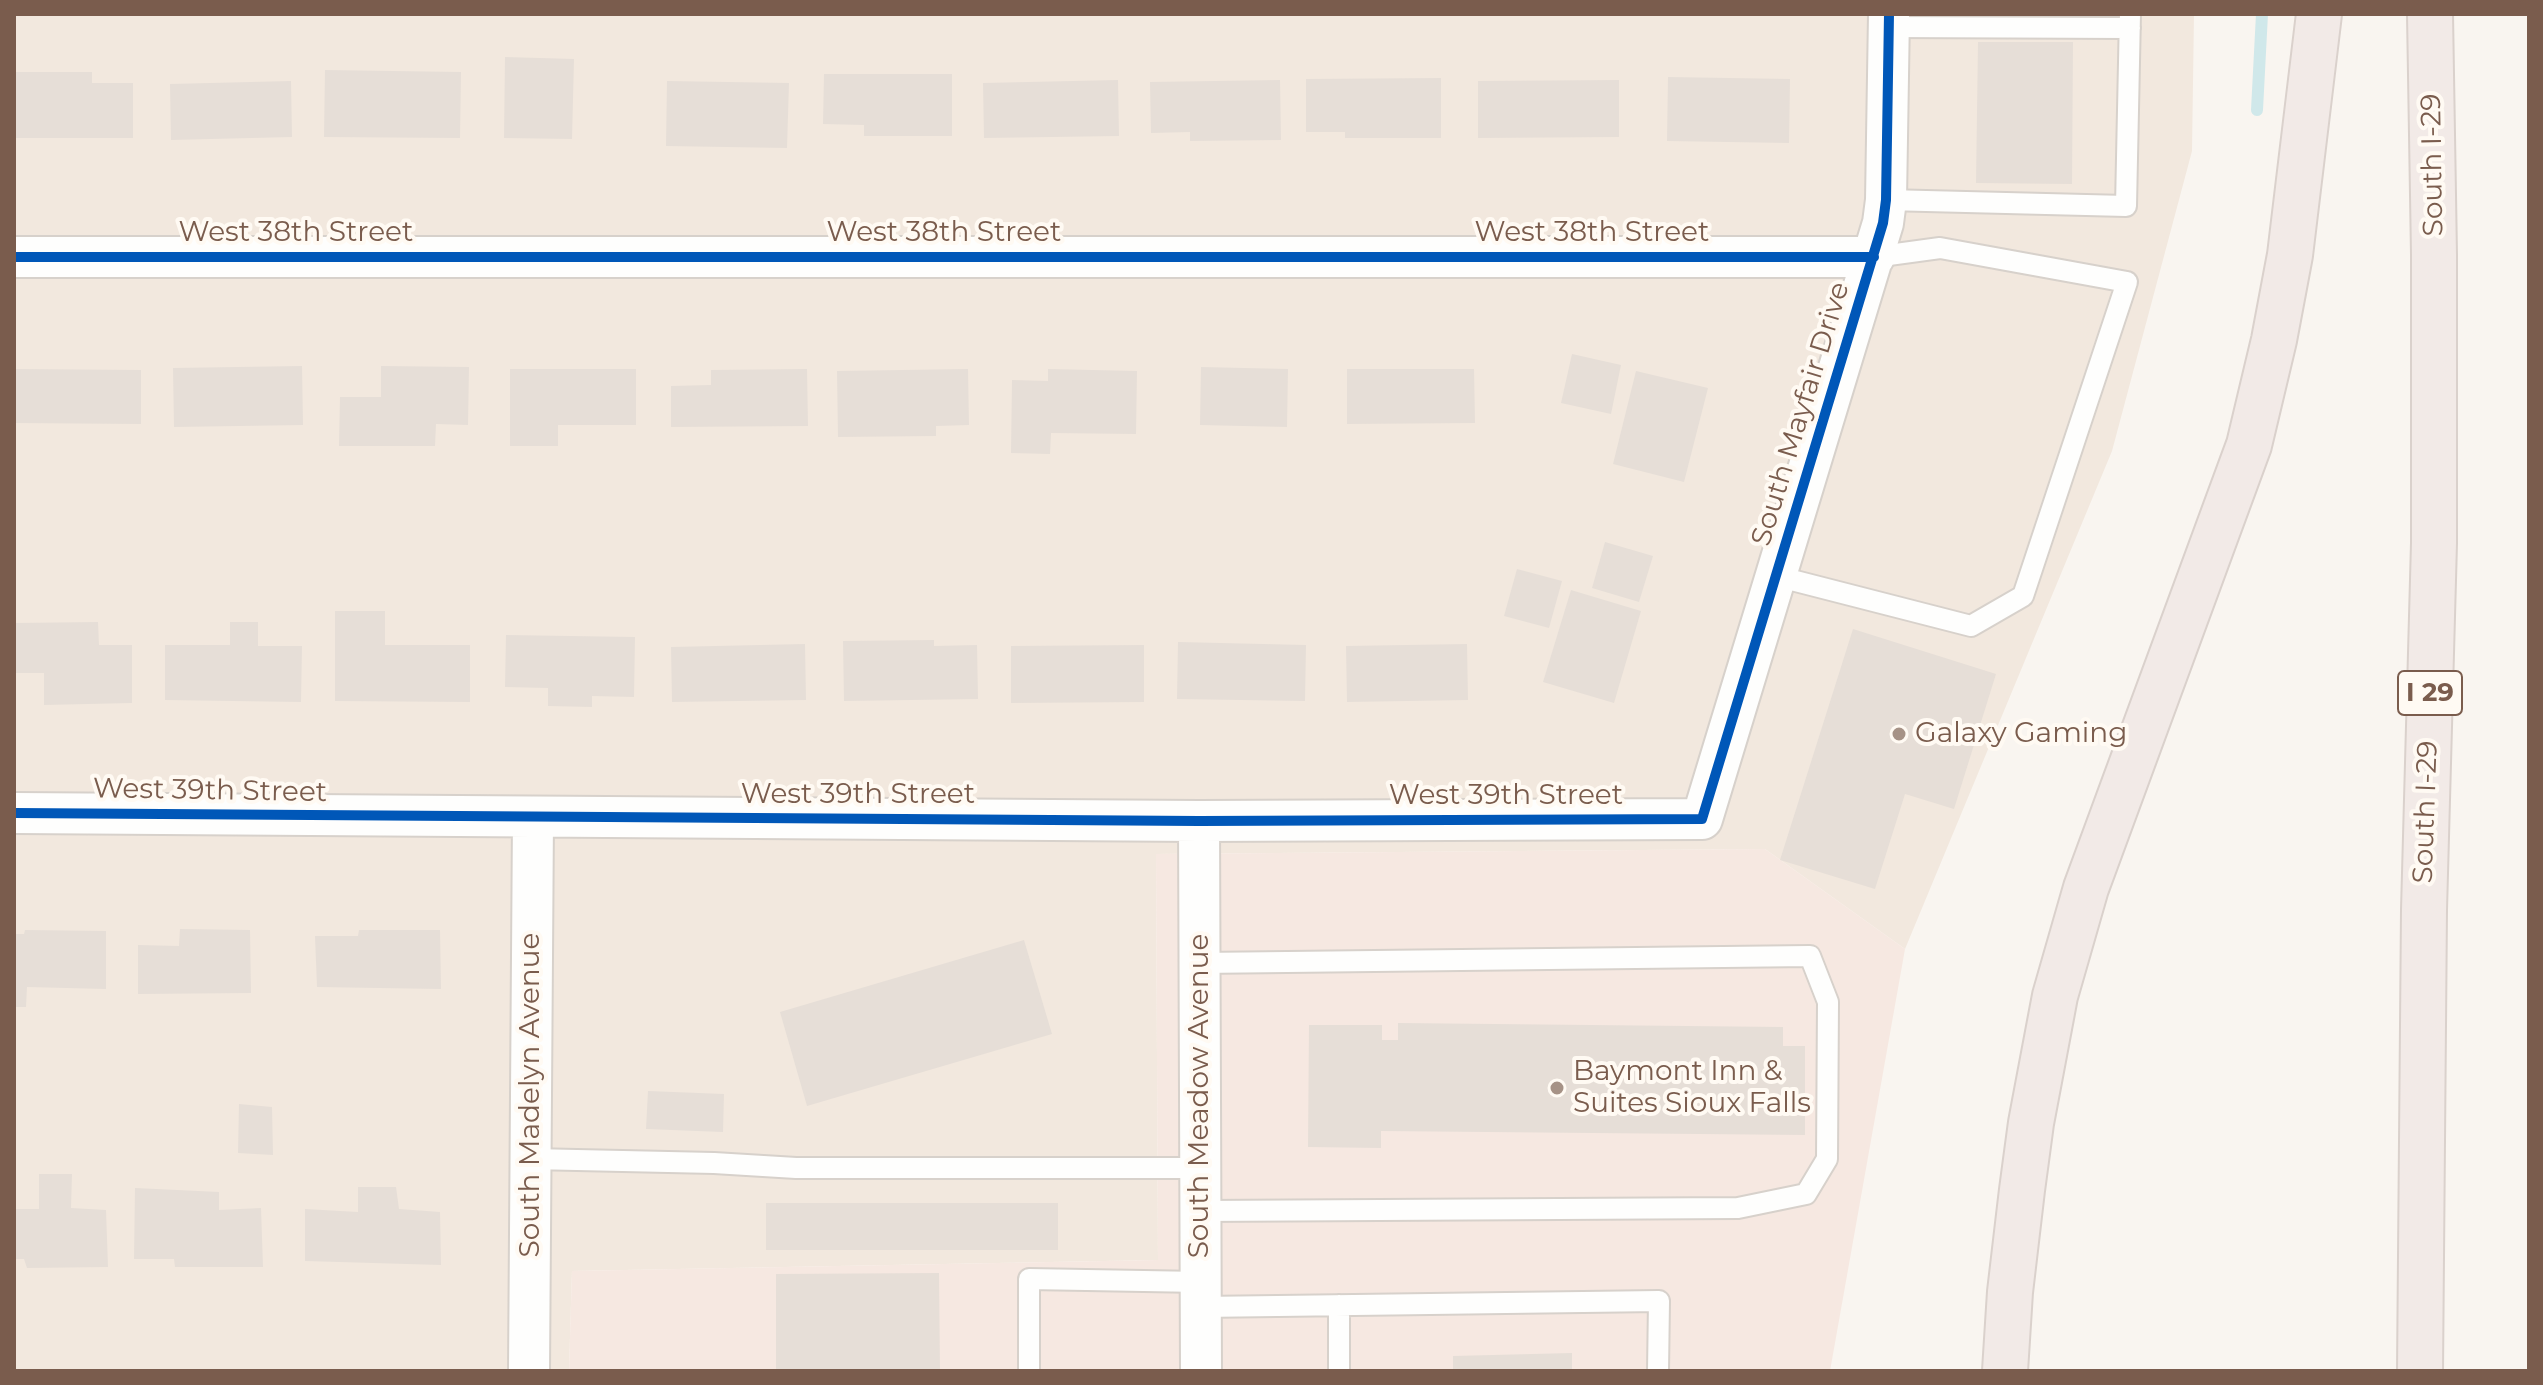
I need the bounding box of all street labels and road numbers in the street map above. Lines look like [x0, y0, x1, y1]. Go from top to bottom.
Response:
street label: South I-29 [2415, 93, 2451, 237]
street label: West 38th Street [179, 216, 413, 250]
street label: West 38th Street [827, 216, 1061, 250]
street label: West 38th Street [1475, 216, 1709, 250]
street label: South Mayfair Drive [1745, 278, 1857, 550]
road number: I 29 [2398, 671, 2462, 715]
street label: South I-29 [2407, 740, 2445, 884]
street label: West 39th Street [93, 772, 327, 810]
street label: West 39th Street [741, 778, 975, 812]
street label: West 39th Street [1389, 779, 1623, 813]
street label: South Madelyn Avenue [514, 933, 548, 1257]
street label: South Meadow Avenue [1183, 934, 1217, 1258]

